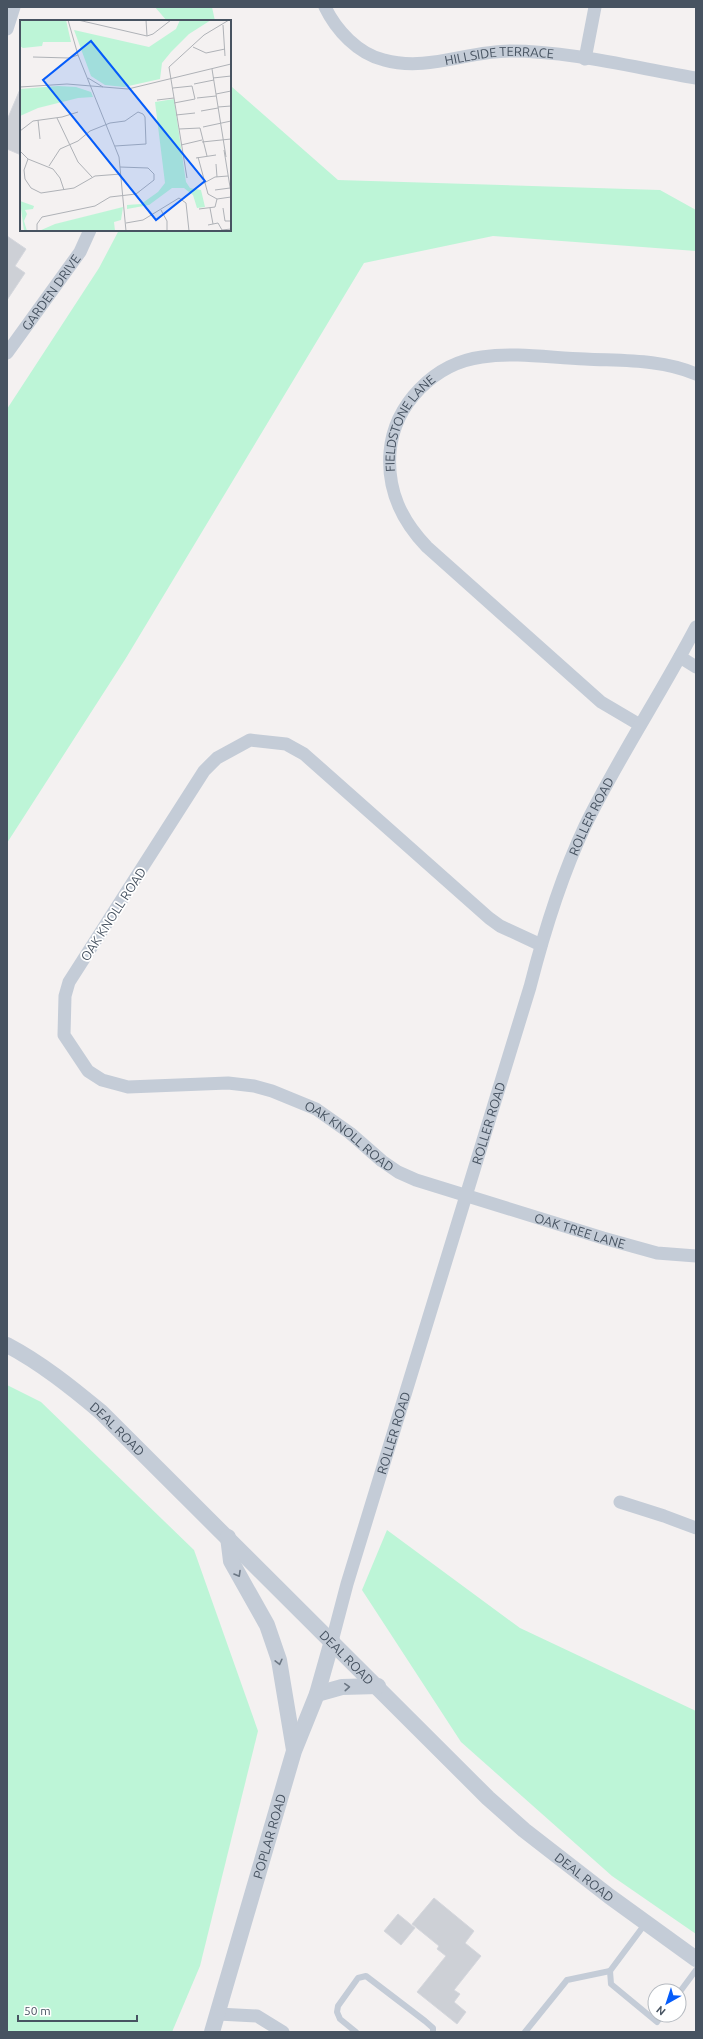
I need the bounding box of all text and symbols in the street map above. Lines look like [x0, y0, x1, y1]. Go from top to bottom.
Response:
inset map [20, 20, 231, 231]
street label: HILLSIDE TERRACE [443, 44, 555, 67]
street label: GARDEN DRIVE [19, 252, 83, 333]
street label: FIELDSTONE LANE [383, 372, 437, 472]
street label: ROLLER ROAD [566, 775, 616, 858]
street label: OAK KNOLL ROAD [78, 865, 148, 963]
street label: ROLLER ROAD [469, 1080, 508, 1166]
street label: OAK KNOLL ROAD [303, 1098, 397, 1174]
street label: OAK TREE LANE [533, 1210, 627, 1251]
street label: ROLLER ROAD [374, 1390, 413, 1476]
street label: DEAL ROAD [87, 1399, 147, 1458]
one-way arrow [234, 1570, 241, 1577]
street label: DEAL ROAD [317, 1627, 377, 1687]
one-way arrow [274, 1658, 283, 1665]
one-way arrow [344, 1683, 350, 1692]
street label: POPLAR ROAD [250, 1792, 288, 1880]
street label: DEAL ROAD [552, 1850, 617, 1904]
north arrow [647, 1983, 687, 2023]
scale bar [18, 1997, 137, 2023]
text: 50 m [24, 2004, 51, 2017]
text: N [654, 2004, 668, 2018]

